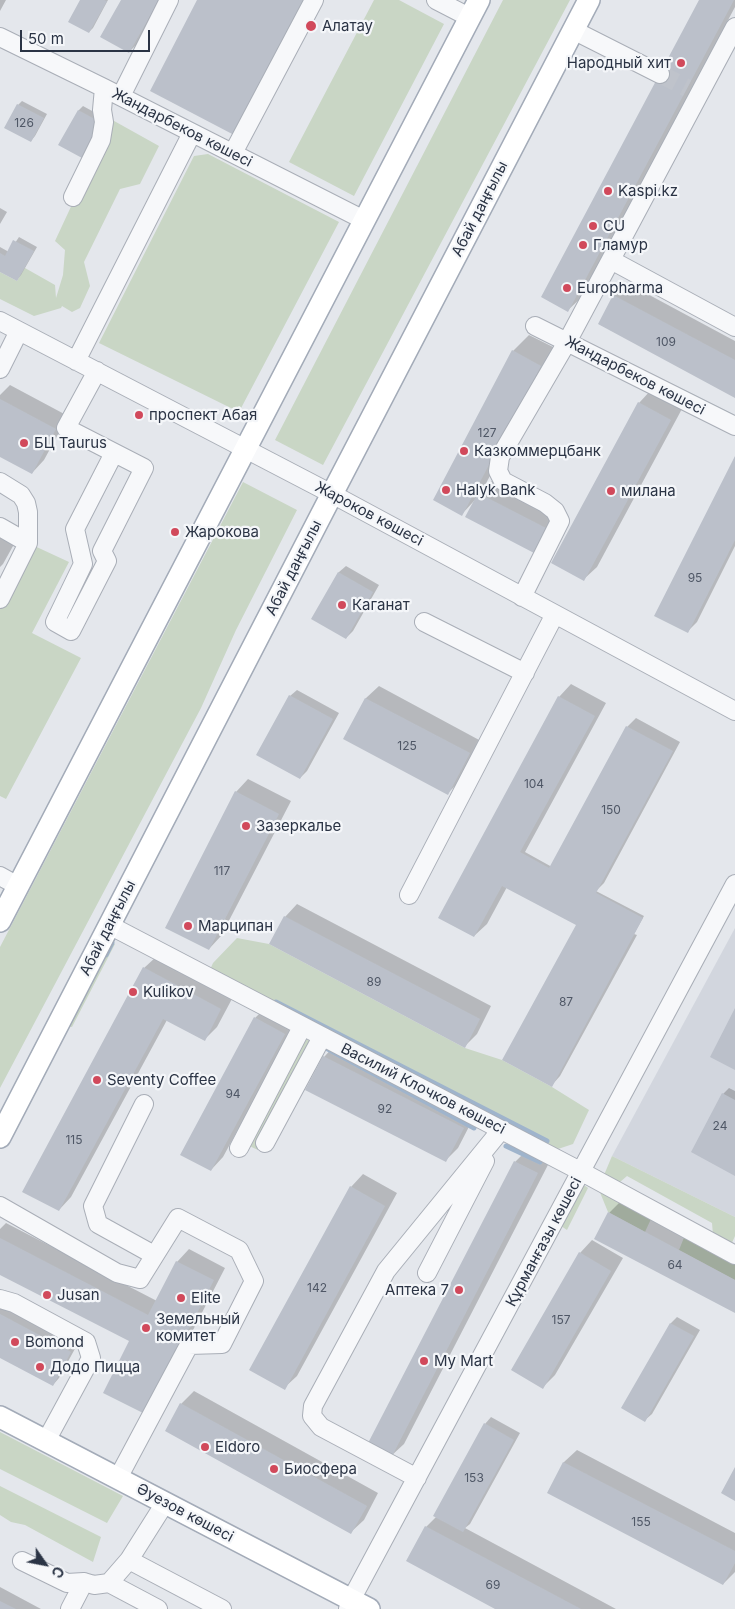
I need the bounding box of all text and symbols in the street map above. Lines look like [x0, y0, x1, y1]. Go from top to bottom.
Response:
place label: Алатау [322, 17, 373, 35]
marker: Алатау [304, 19, 318, 33]
scale bar [22, 20, 152, 52]
text: 50 m [28, 29, 64, 48]
place label: Народный хит [567, 54, 671, 72]
marker: Народный хит [675, 57, 687, 69]
street label: Жандарбеков көшесі [109, 85, 255, 171]
house number: 126 [14, 116, 34, 130]
street label: Абай даңғылы [448, 158, 512, 260]
place label: Kaspi.kz [618, 182, 678, 200]
marker: Kaspi.kz [602, 185, 614, 197]
place label: CU [603, 217, 625, 235]
marker: CU [587, 220, 599, 232]
place label: Гламур [593, 236, 648, 254]
marker: Гламур [577, 239, 589, 251]
place label: Europharma [577, 279, 663, 297]
marker: Europharma [561, 282, 573, 294]
street label: Жандарбеков көшесі [562, 333, 708, 419]
house number: 109 [656, 335, 676, 349]
place label: проспект Абая [149, 406, 257, 424]
marker: проспект Абая [133, 409, 145, 421]
house number: 127 [478, 426, 496, 440]
place label: БЦ Taurus [34, 434, 107, 452]
marker: БЦ Taurus [18, 437, 30, 449]
place label: Казкоммерцбанк [474, 442, 601, 460]
marker: Казкоммерцбанк [458, 445, 470, 457]
street label: Жароков көшесі [312, 478, 426, 550]
place label: Halyk Bank [456, 481, 536, 499]
place label: милана [621, 482, 676, 500]
marker: Halyk Bank [440, 484, 452, 496]
marker: милана [605, 485, 617, 497]
street label: Абай даңғылы [262, 517, 326, 619]
place label: Жарокова [185, 523, 259, 541]
marker: Жарокова [169, 526, 181, 538]
house number: 95 [688, 571, 702, 585]
place label: Каганат [352, 596, 410, 614]
marker: Каганат [336, 599, 348, 611]
house number: 125 [397, 739, 417, 753]
house number: 104 [524, 777, 544, 791]
house number: 150 [601, 803, 621, 817]
place label: Зазеркалье [256, 817, 341, 835]
marker: Зазеркалье [240, 820, 252, 832]
house number: 117 [214, 864, 230, 878]
street label: Абай даңғылы [76, 877, 140, 979]
place label: Марципан [198, 917, 273, 935]
marker: Марципан [182, 920, 194, 932]
house number: 89 [367, 975, 381, 989]
place label: Kulikov [143, 983, 194, 1001]
marker: Kulikov [127, 986, 139, 998]
house number: 87 [559, 995, 573, 1009]
street label: Василий Клочков көшесі [338, 1040, 508, 1138]
place label: Seventy Coffee [107, 1071, 216, 1089]
marker: Seventy Coffee [91, 1074, 103, 1086]
house number: 94 [225, 1087, 241, 1101]
house number: 92 [378, 1102, 392, 1116]
house number: 24 [713, 1119, 727, 1133]
house number: 115 [65, 1133, 83, 1147]
street label: Құрманғазы көшесі [502, 1174, 586, 1310]
house number: 64 [667, 1258, 683, 1272]
house number: 142 [307, 1281, 327, 1295]
place label: Аптека 7 [385, 1281, 449, 1299]
marker: Аптека 7 [453, 1284, 465, 1296]
place label: Jusan [57, 1286, 100, 1304]
marker: Jusan [41, 1289, 53, 1301]
place label: Elite [191, 1289, 221, 1307]
marker: Elite [175, 1292, 187, 1304]
place label: Земельный комитет [156, 1310, 240, 1345]
house number: 157 [552, 1313, 570, 1327]
marker: Земельный комитет [140, 1322, 152, 1334]
place label: Bomond [25, 1333, 84, 1351]
marker: Bomond [9, 1336, 21, 1348]
place label: My Mart [434, 1352, 493, 1370]
marker: My Mart [418, 1355, 430, 1367]
place label: Додо Пицца [50, 1358, 140, 1376]
marker: Додо Пицца [34, 1361, 46, 1373]
place label: Eldoro [215, 1438, 260, 1456]
marker: Eldoro [199, 1441, 211, 1453]
place label: Биосфера [284, 1460, 357, 1478]
marker: Биосфера [268, 1463, 280, 1475]
house number: 153 [464, 1471, 484, 1485]
street label: Әуезов көшесі [133, 1480, 237, 1546]
house number: 155 [631, 1515, 651, 1529]
north arrow [20, 1539, 70, 1589]
text: С [48, 1563, 68, 1581]
house number: 69 [486, 1578, 500, 1592]

